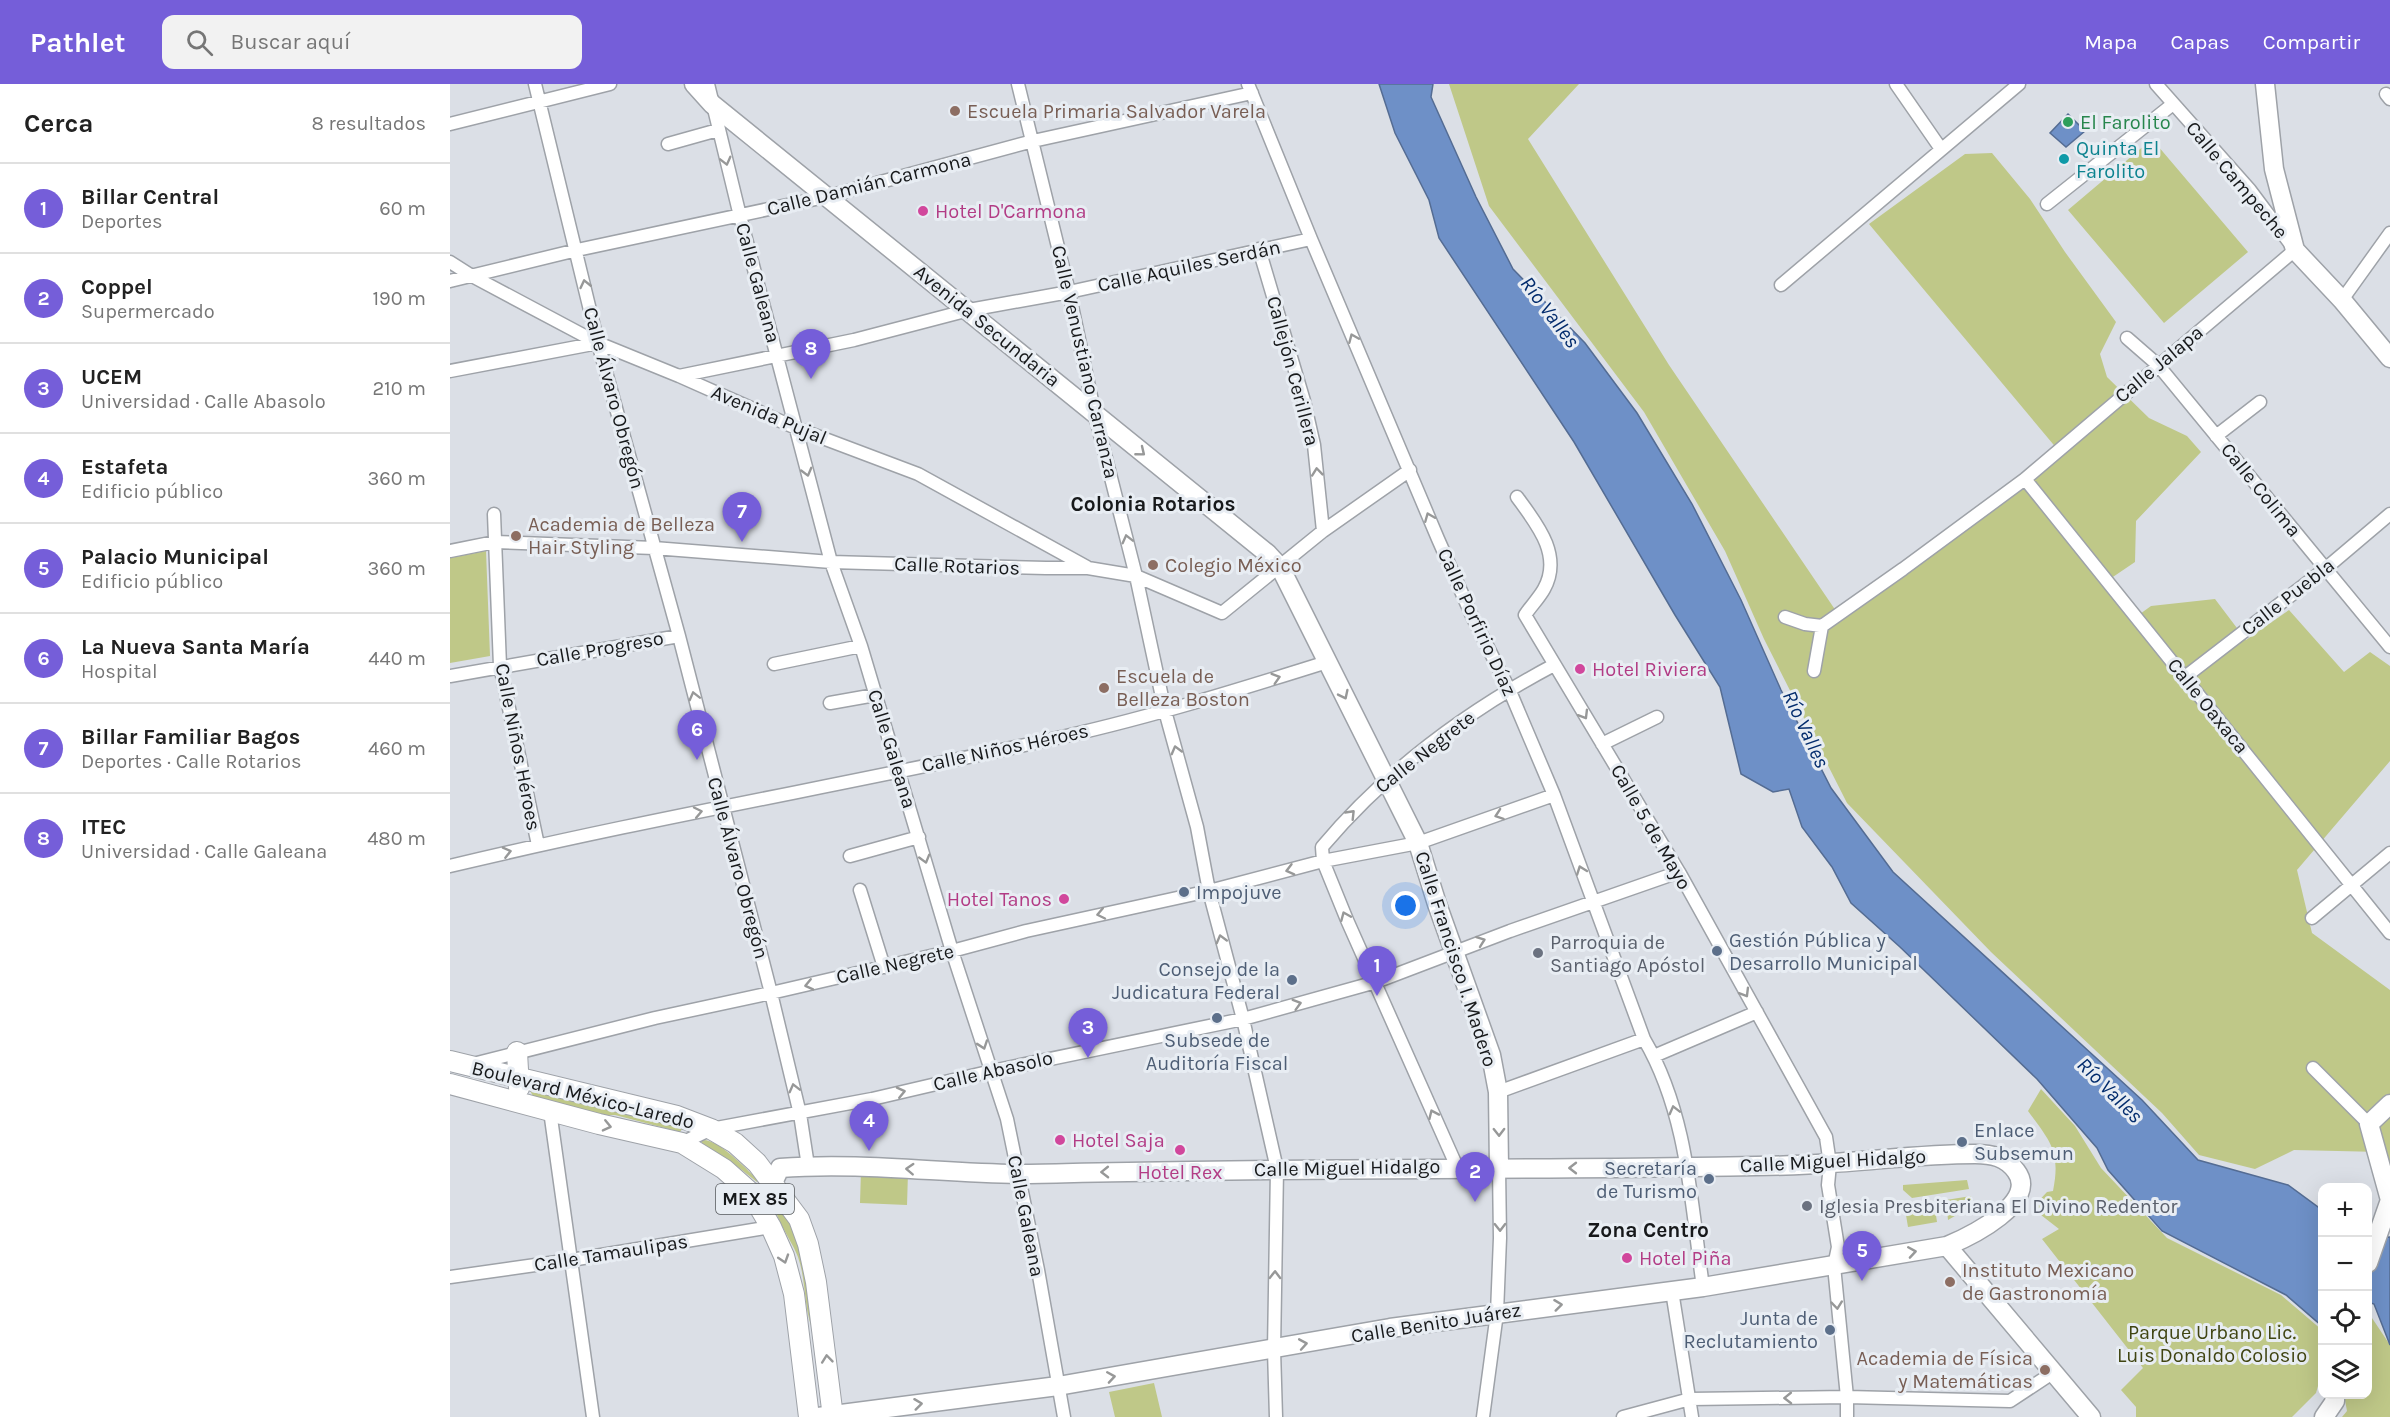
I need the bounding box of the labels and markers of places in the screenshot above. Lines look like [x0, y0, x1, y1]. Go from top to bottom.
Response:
place label: Escuela Primaria Salvador Varela [967, 100, 1266, 123]
marker: Escuela Primaria Salvador Varela [948, 104, 962, 118]
place label: El Farolito [2080, 111, 2171, 134]
marker: El Farolito [2061, 115, 2075, 129]
place label: Quinta El Farolito [2076, 137, 2159, 183]
marker: Quinta El Farolito [2057, 152, 2071, 166]
place label: Hotel D'Carmona [935, 200, 1087, 223]
marker: Hotel D'Carmona [916, 204, 930, 218]
pin: 8 [792, 330, 830, 379]
pin: 7 [722, 492, 762, 542]
place label: Academia de Belleza Hair Styling [528, 513, 715, 559]
marker: Academia de Belleza Hair Styling [509, 529, 523, 543]
place label: Colegio México [1165, 554, 1302, 577]
marker: Colegio México [1146, 558, 1160, 572]
place label: Hotel Riviera [1592, 658, 1707, 681]
marker: Hotel Riviera [1573, 662, 1587, 676]
place label: Escuela de Belleza Boston [1116, 665, 1250, 711]
marker: Escuela de Belleza Boston [1097, 681, 1111, 695]
pin: 6 [678, 710, 716, 760]
place label: Impojuve [1196, 881, 1282, 904]
marker: Impojuve [1177, 885, 1191, 899]
place label: Hotel Tanos [947, 888, 1052, 911]
marker: Hotel Tanos [1057, 892, 1071, 906]
place label: Gestión Pública y Desarrollo Municipal [1729, 929, 1918, 975]
place label: Parroquia de Santiago Apóstol [1550, 931, 1705, 977]
marker: Gestión Pública y Desarrollo Municipal [1710, 944, 1724, 958]
pin: 1 [1358, 946, 1396, 996]
marker: Parroquia de Santiago Apóstol [1531, 946, 1545, 960]
place label: Consejo de la Judicatura Federal [1112, 958, 1280, 1004]
marker: Consejo de la Judicatura Federal [1285, 973, 1299, 987]
pin: 3 [1068, 1008, 1108, 1058]
marker: Subsede de Auditoría Fiscal [1210, 1011, 1224, 1025]
place label: Subsede de Auditoría Fiscal [1146, 1029, 1288, 1075]
pin: 4 [850, 1102, 888, 1151]
place label: Enlace Subsemun [1974, 1119, 2074, 1165]
place label: Hotel Saja [1072, 1129, 1165, 1152]
marker: Hotel Saja [1053, 1133, 1067, 1147]
marker: Enlace Subsemun [1955, 1135, 1969, 1149]
marker: Hotel Rex [1173, 1143, 1187, 1157]
pin: 2 [1456, 1152, 1494, 1202]
place label: Secretaría de Turismo [1596, 1157, 1697, 1203]
place label: Hotel Rex [1137, 1161, 1223, 1184]
marker: Secretaría de Turismo [1702, 1172, 1716, 1186]
place label: Iglesia Presbiteriana El Divino Redentor [1819, 1195, 2178, 1218]
marker: Iglesia Presbiteriana El Divino Redentor [1800, 1199, 1814, 1213]
pin: 5 [1842, 1232, 1882, 1281]
place label: Hotel Piña [1639, 1247, 1732, 1270]
marker: Hotel Piña [1620, 1251, 1634, 1265]
place label: Instituto Mexicano de Gastronomía [1962, 1259, 2134, 1305]
marker: Instituto Mexicano de Gastronomía [1943, 1275, 1957, 1289]
place label: Junta de Reclutamiento [1683, 1307, 1818, 1353]
marker: Junta de Reclutamiento [1823, 1323, 1837, 1337]
place label: Academia de Física y Matemáticas [1857, 1347, 2033, 1393]
marker: Academia de Física y Matemáticas [2038, 1363, 2052, 1377]

